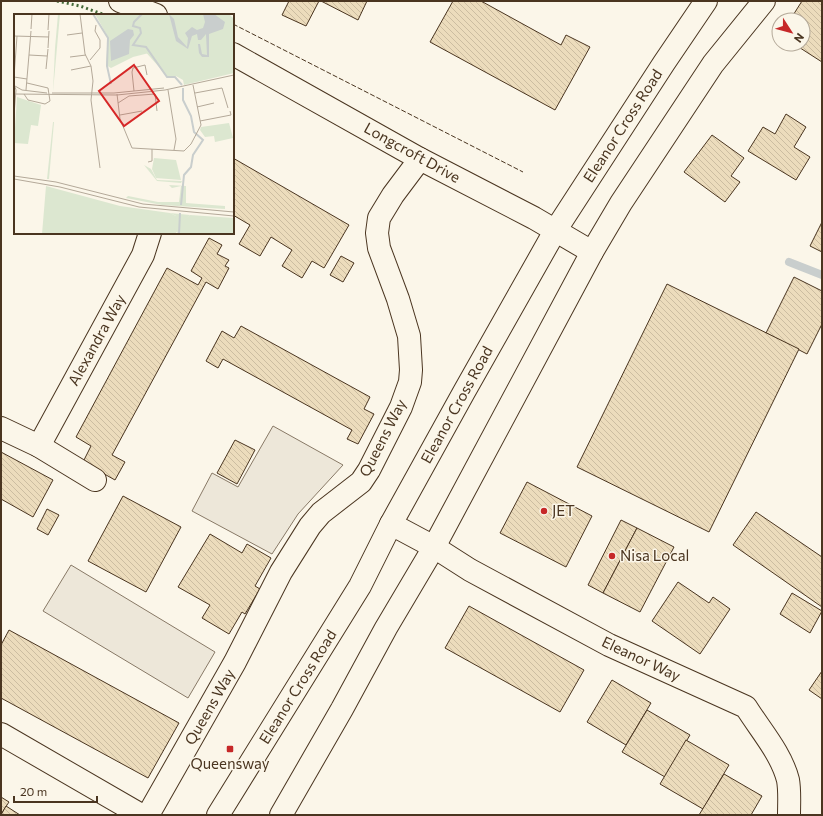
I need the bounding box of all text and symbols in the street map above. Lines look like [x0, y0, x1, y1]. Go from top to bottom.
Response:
north arrow [771, 12, 811, 52]
inset map [14, 14, 234, 234]
text: N [792, 31, 807, 45]
street label: Eleanor Cross Road [579, 66, 665, 185]
street label: Longcroft Drive [361, 118, 464, 186]
street label: Alexandra Way [64, 290, 129, 388]
street label: Eleanor Cross Road [416, 343, 496, 466]
street label: Queens Way [355, 396, 409, 479]
place label: JET [552, 501, 575, 519]
marker: JET [539, 506, 549, 516]
place label: Nisa Local [620, 546, 689, 564]
marker: Nisa Local [607, 551, 617, 561]
street label: Eleanor Cross Road [255, 626, 340, 747]
street label: Eleanor Way [599, 632, 684, 684]
street label: Queens Way [180, 665, 238, 748]
marker: Queensway [225, 744, 235, 754]
place label: Queensway [190, 754, 270, 772]
scale bar [14, 778, 97, 804]
text: 20 m [20, 784, 47, 798]

